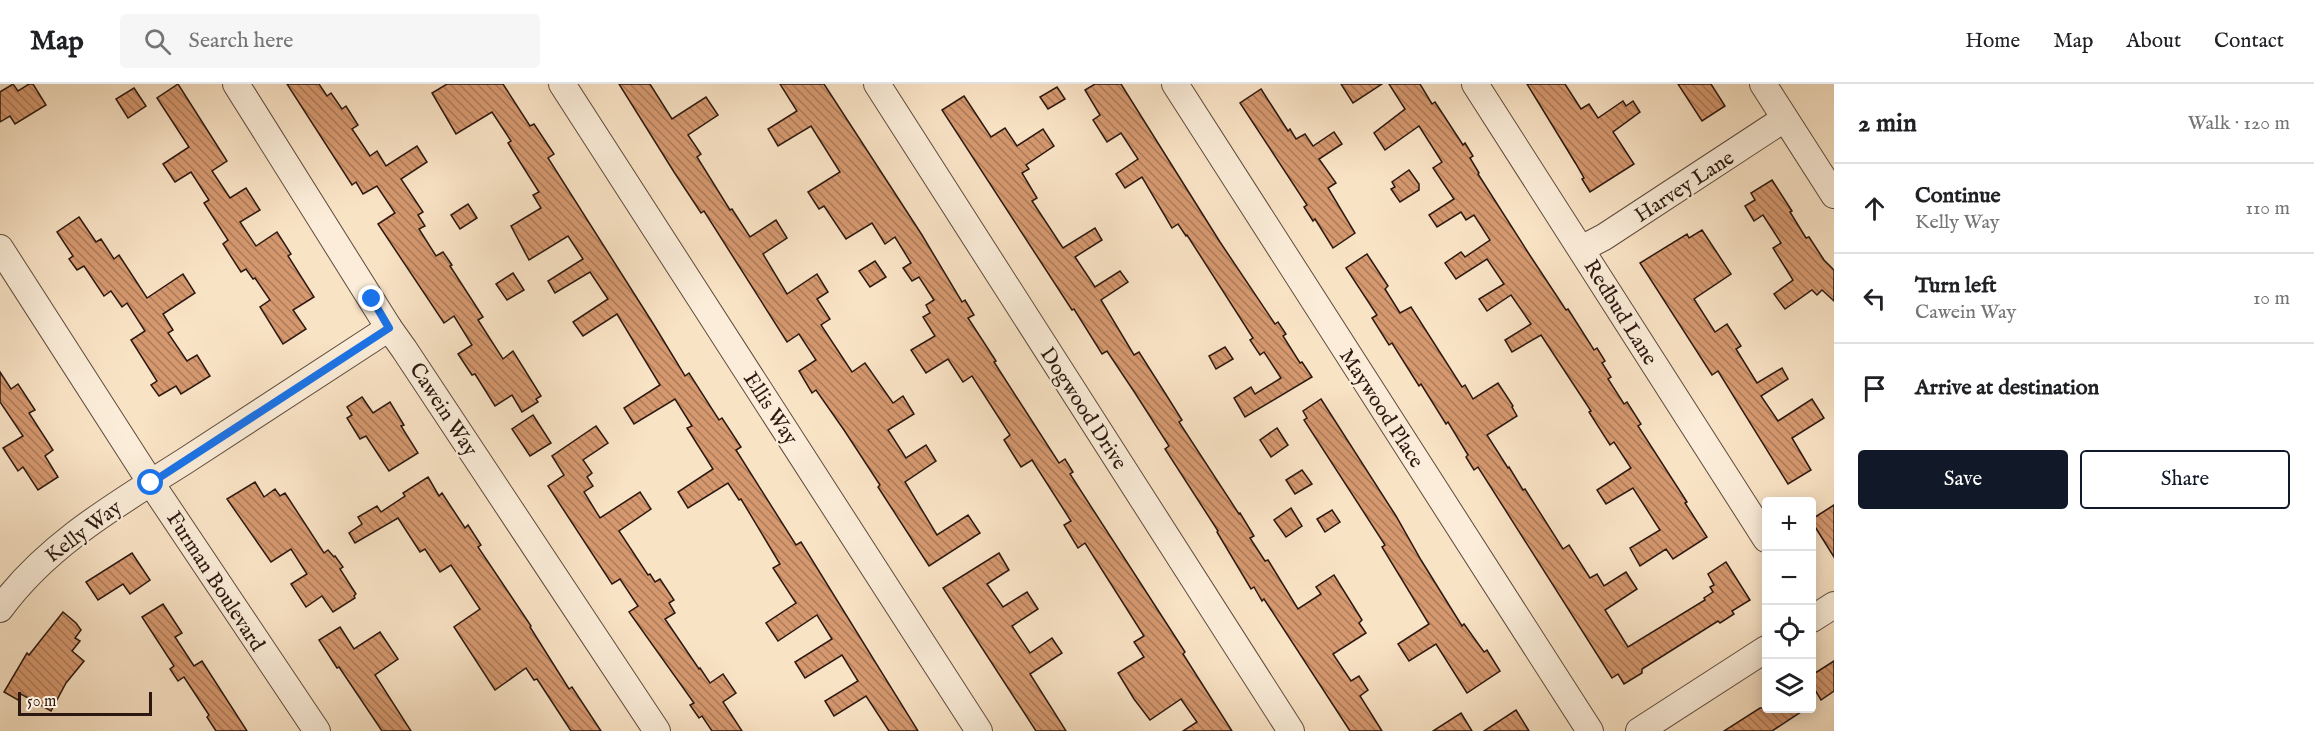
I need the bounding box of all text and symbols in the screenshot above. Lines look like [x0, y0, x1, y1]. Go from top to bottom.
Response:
search box [120, 14, 540, 68]
text: Map [30, 24, 84, 59]
icon: search [141, 25, 174, 58]
text: Search here [189, 27, 293, 55]
text: Home [1965, 28, 2020, 55]
text: Map [2053, 28, 2093, 55]
text: About [2126, 28, 2181, 55]
text: Contact [2214, 28, 2284, 55]
text: 2 min [1858, 107, 1917, 140]
text: Walk · 120 m [2188, 111, 2290, 136]
street label: Harvey Lane [1630, 145, 1740, 229]
text: Continue [1915, 182, 2001, 210]
icon: ahead [1858, 192, 1891, 225]
text: 110 m [2246, 196, 2290, 221]
text: Kelly Way [1915, 210, 2000, 235]
street label: Redbud Lane [1577, 255, 1663, 371]
text: Turn left [1915, 272, 1997, 300]
icon: left [1858, 282, 1891, 315]
route end [358, 285, 384, 311]
text: 10 m [2253, 286, 2290, 311]
text: Cawein Way [1915, 300, 2016, 325]
street label: Dogwood Drive [1033, 342, 1133, 476]
street label: Maywood Place [1332, 344, 1429, 474]
street label: Cawein Way [402, 358, 483, 462]
street label: Ellis Way [736, 367, 804, 451]
icon: arrive [1858, 372, 1891, 405]
text: Arrive at destination [1915, 374, 2099, 402]
button: Save [1858, 450, 2068, 509]
button: Share [2080, 450, 2290, 509]
route start [137, 469, 163, 495]
street label: Kelly Way [40, 494, 128, 570]
map controls [1762, 497, 1816, 713]
button: + [1762, 497, 1816, 551]
street label: Furman Boulevard [159, 507, 270, 658]
button: − [1762, 551, 1816, 605]
button: locate [1762, 605, 1816, 659]
button: layers [1762, 659, 1816, 713]
scale bar [18, 689, 152, 716]
text: 50 m [27, 692, 56, 712]

